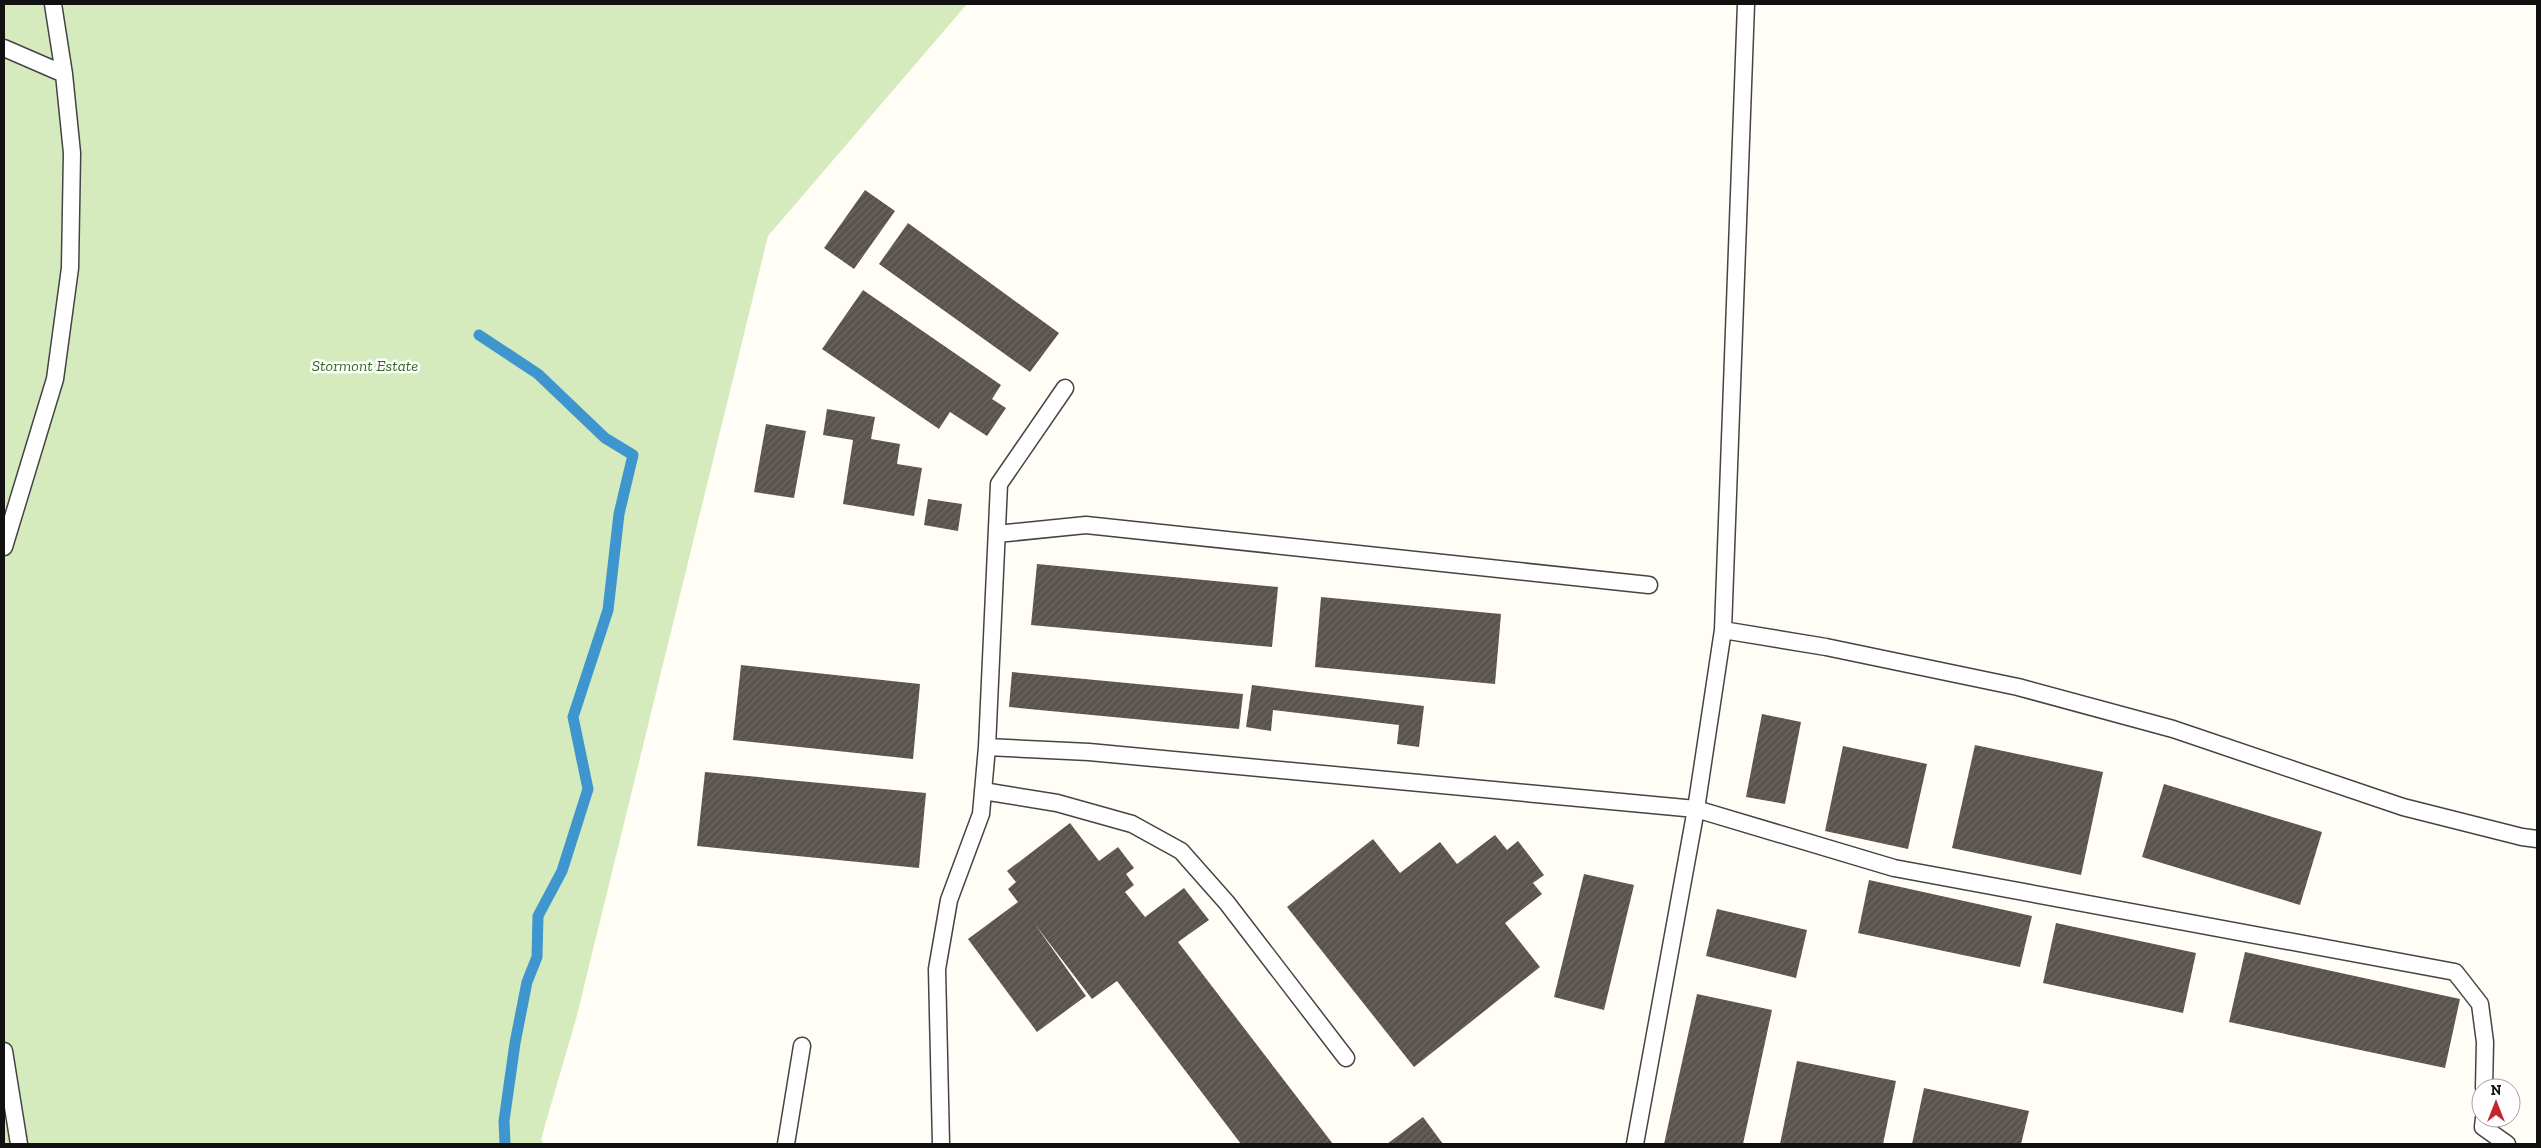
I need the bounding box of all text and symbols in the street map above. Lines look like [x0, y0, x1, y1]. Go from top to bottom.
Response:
park label: Stormont Estate [312, 356, 418, 375]
north arrow [2471, 1078, 2521, 1128]
text: N [2491, 1082, 2502, 1099]

